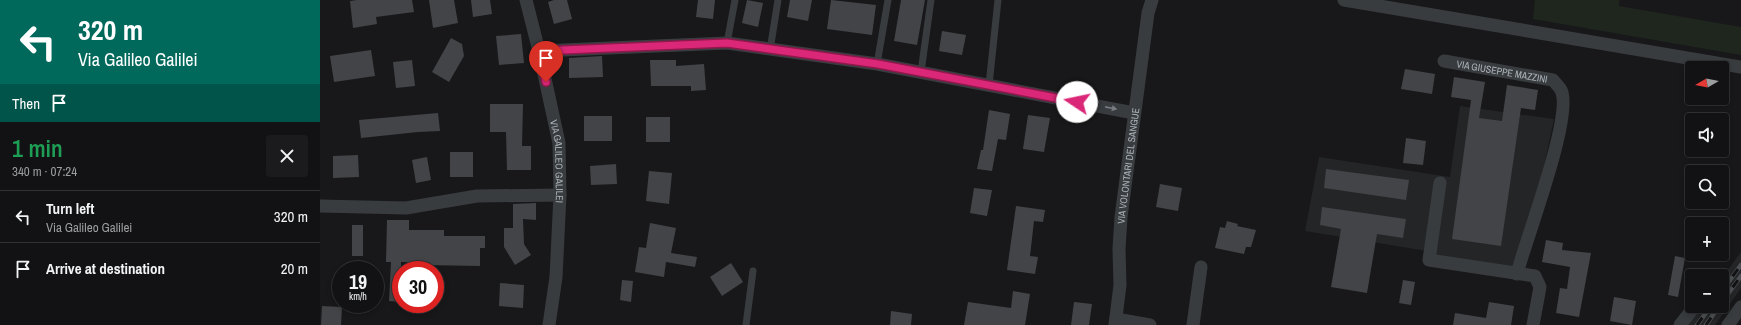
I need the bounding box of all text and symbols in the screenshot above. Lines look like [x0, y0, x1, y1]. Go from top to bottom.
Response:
text: 320 m [78, 11, 143, 49]
icon: left [12, 16, 64, 68]
pin [529, 41, 563, 82]
text: Via Galileo Galilei [78, 47, 198, 72]
icon: arrive [535, 47, 557, 69]
street label: VIA GIUSEPPE MAZZINI [1456, 57, 1549, 85]
north arrow [1685, 61, 1729, 105]
map controls [1685, 61, 1729, 313]
position arrow [1056, 81, 1098, 123]
icon: arrive [48, 92, 70, 114]
text: Then [12, 93, 40, 114]
one-way arrow [1105, 106, 1117, 112]
street label: VIA VOLONTARI DEL SANGUE [1114, 107, 1142, 224]
button: sound [1685, 113, 1729, 157]
street label: VIA GALILEO GALILEI [548, 119, 567, 203]
text: 1 min [12, 132, 63, 164]
button: close [266, 135, 308, 177]
text: 340 m · 07:24 [12, 163, 77, 180]
button: search [1685, 165, 1729, 209]
text: Turn left [46, 198, 94, 219]
icon: left [12, 206, 34, 228]
text: 320 m [274, 206, 308, 227]
button: + [1685, 217, 1729, 261]
text: Via Galileo Galilei [46, 219, 132, 236]
icon: arrive [12, 258, 34, 280]
text: Arrive at destination [46, 258, 165, 279]
text: 20 m [281, 258, 308, 279]
speed limit sign: 30 [392, 261, 444, 313]
text: 19 [349, 268, 367, 295]
button: − [1685, 269, 1729, 313]
text: km/h [349, 290, 367, 303]

